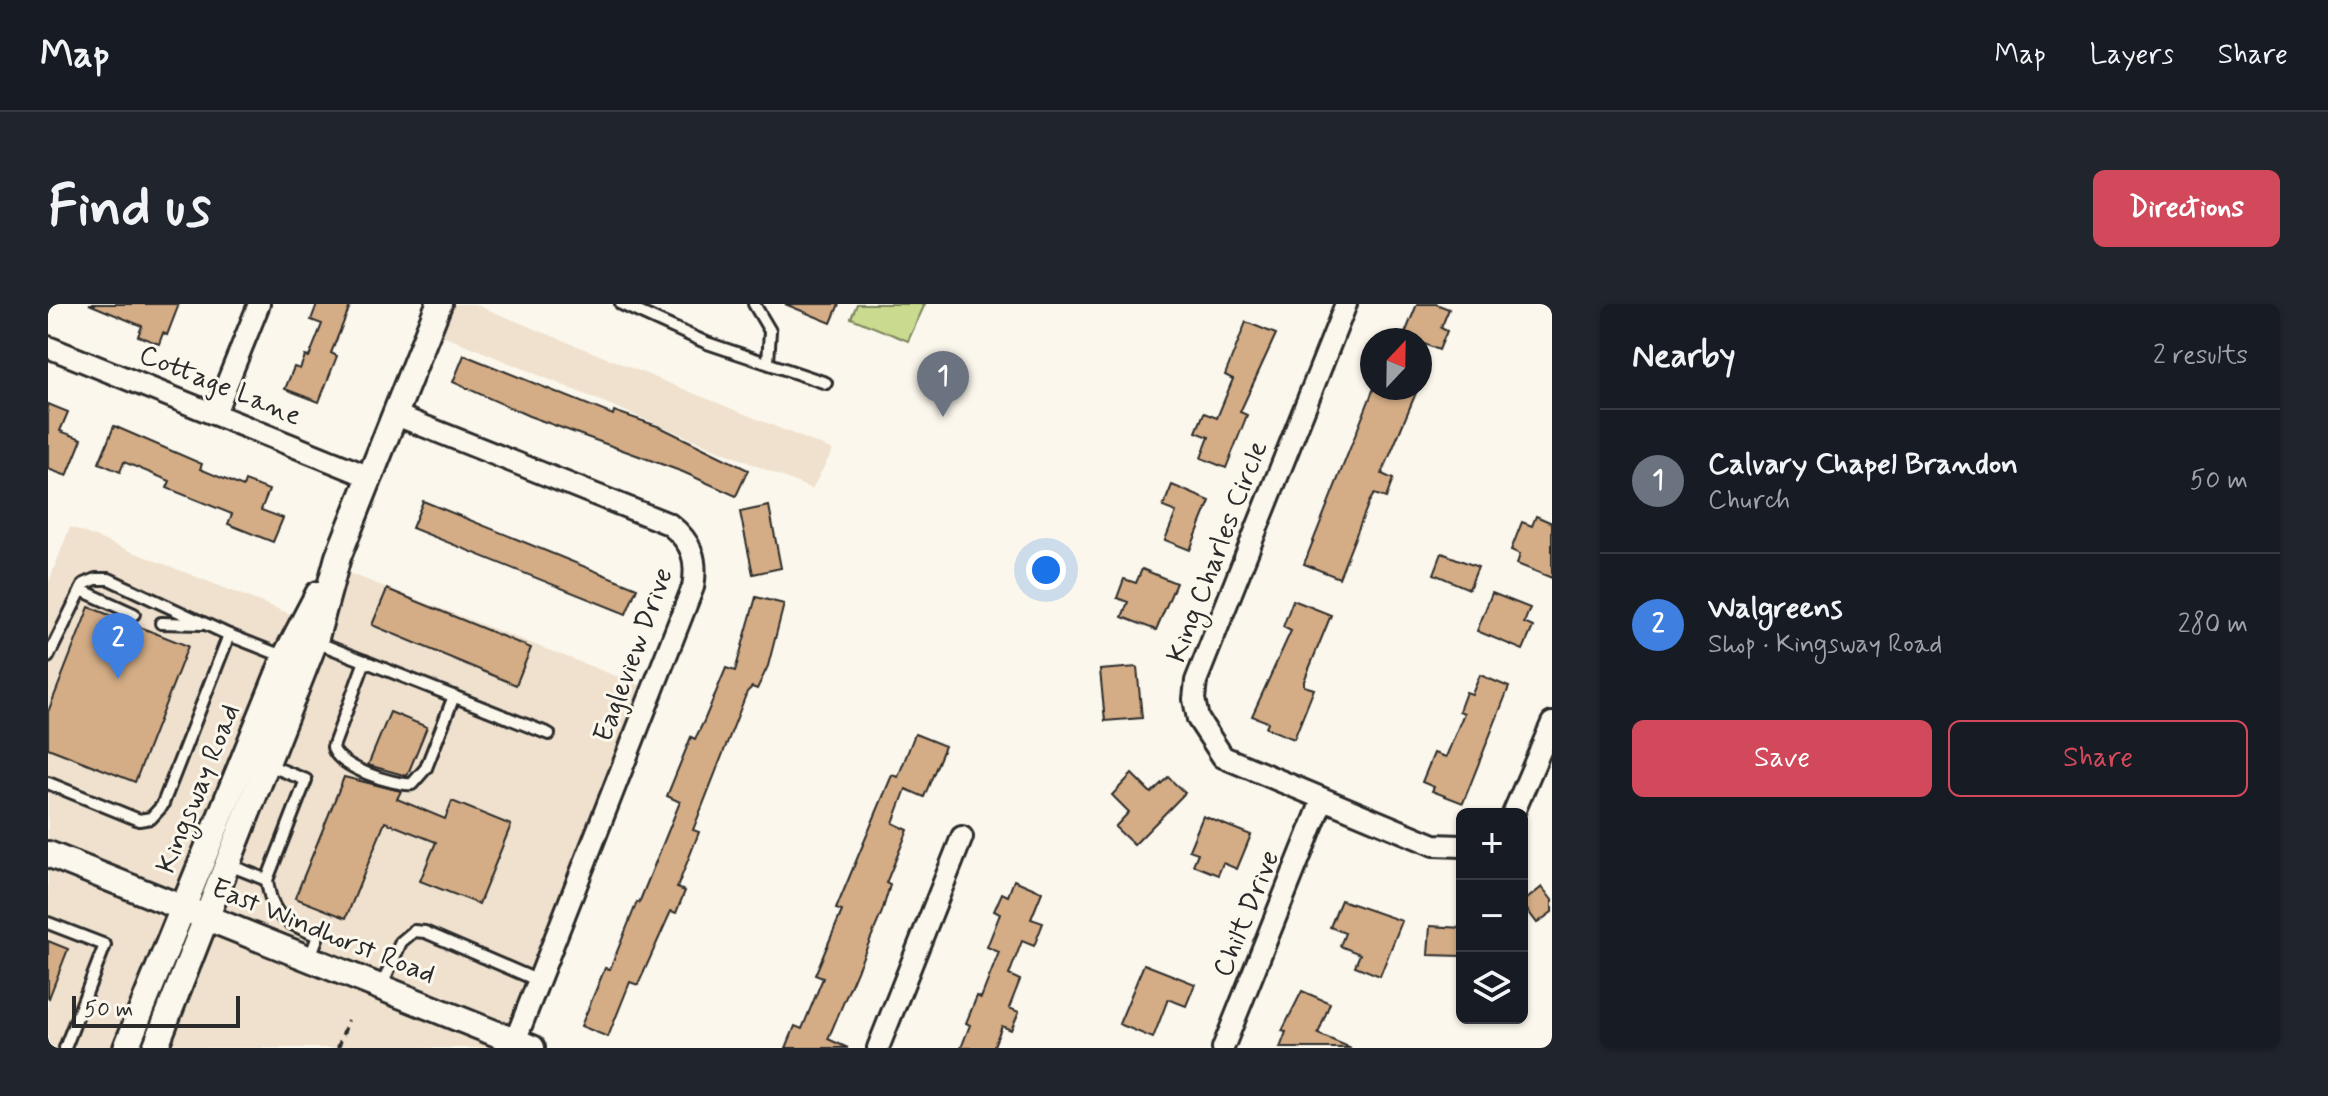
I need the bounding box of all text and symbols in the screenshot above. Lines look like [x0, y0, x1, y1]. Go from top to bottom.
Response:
text: Map [40, 31, 110, 80]
text: Map [1995, 37, 2046, 74]
text: Layers [2090, 37, 2174, 74]
text: Share [2218, 37, 2288, 74]
button: Directions [2093, 170, 2280, 247]
text: Find us [48, 172, 211, 245]
north arrow [1360, 328, 1432, 400]
text: Nearby [1632, 334, 1736, 379]
street label: Cottage Lane [133, 337, 307, 435]
text: 2 results [2153, 339, 2248, 373]
pin: 1 [917, 351, 969, 417]
street label: King Charles Circle [1159, 436, 1279, 669]
text: Calvary Chapel Brandon [1708, 445, 2018, 484]
text: 1 [1652, 464, 1664, 498]
text: 50 m [2190, 464, 2248, 498]
text: Church [1708, 484, 1790, 518]
your location [1026, 550, 1066, 590]
street label: Eagleview Drive [585, 563, 683, 747]
text: Walgreens [1708, 589, 1842, 628]
text: 2 [1652, 608, 1664, 642]
text: 280 m [2178, 608, 2248, 642]
pin: 2 [92, 613, 144, 679]
text: Shop · Kingsway Road [1708, 628, 1942, 662]
street label: Kingsway Road [148, 699, 252, 880]
button: Save [1632, 720, 1932, 797]
button: Share [1948, 720, 2248, 797]
map controls [1456, 808, 1528, 1024]
button: + [1456, 808, 1528, 880]
street label: Chilt Drive [1205, 845, 1289, 983]
street label: East Windhorst Road [206, 870, 440, 994]
button: − [1456, 880, 1528, 952]
button: layers [1456, 952, 1528, 1024]
scale bar [72, 992, 240, 1028]
text: 50 m [84, 996, 133, 1024]

